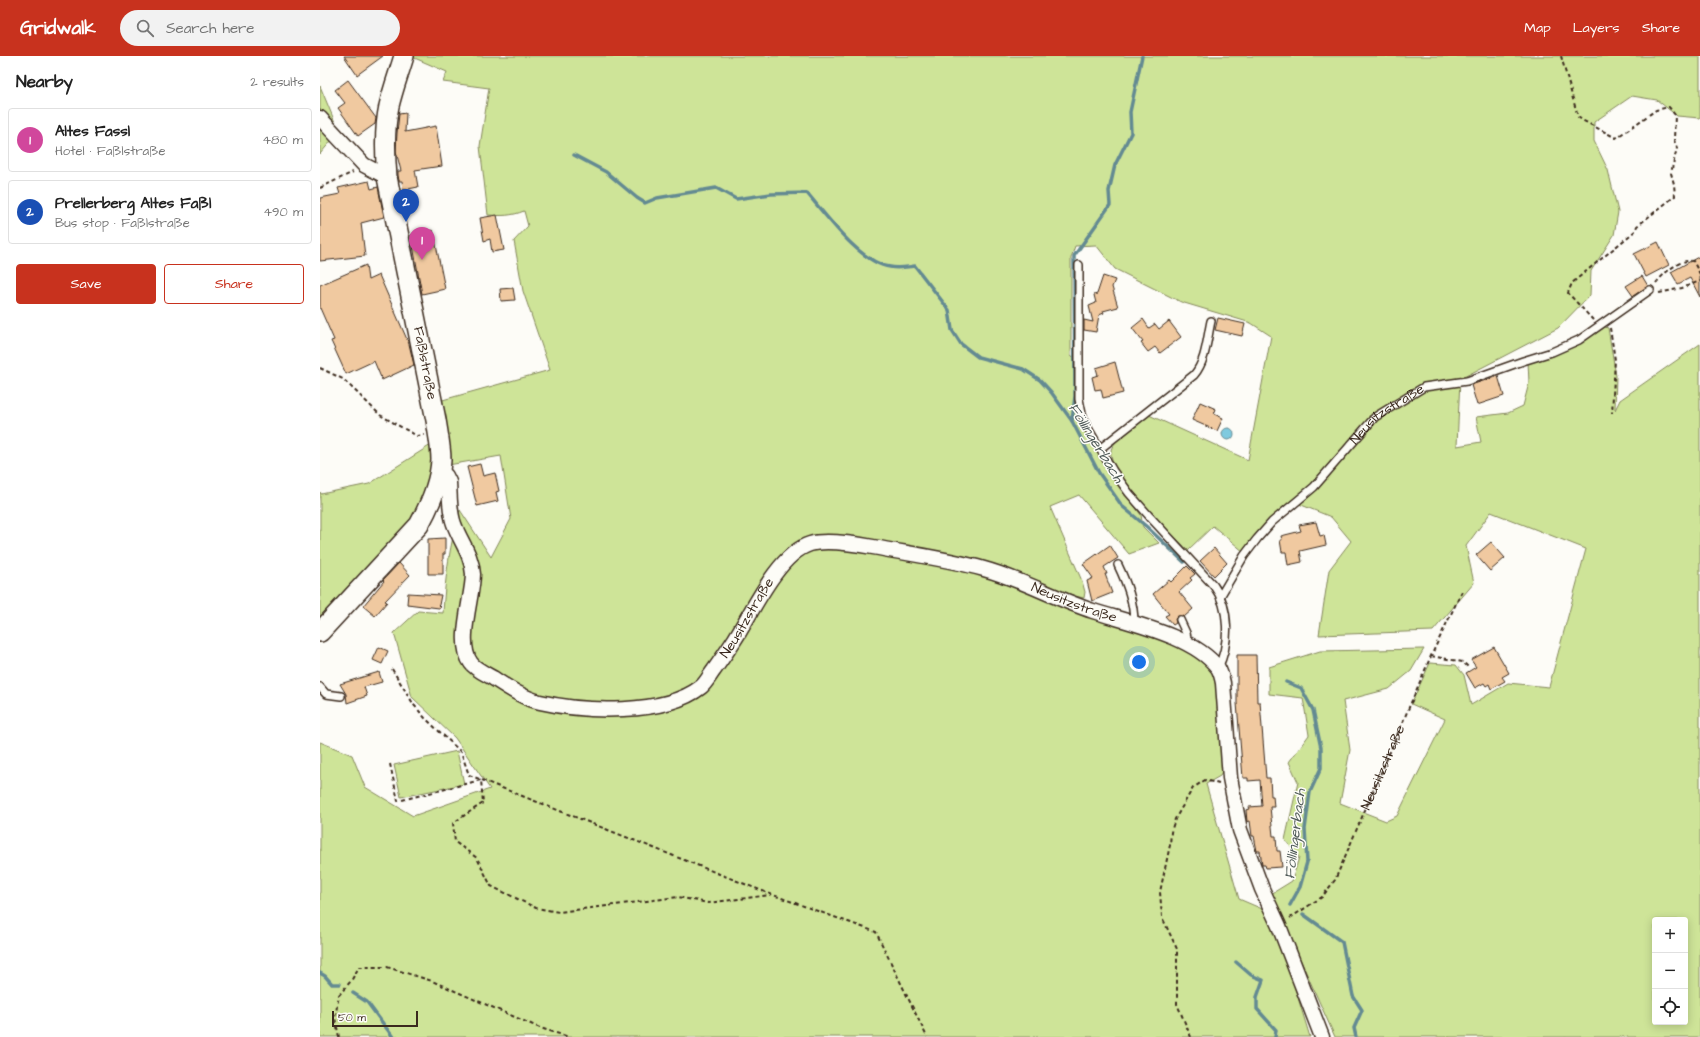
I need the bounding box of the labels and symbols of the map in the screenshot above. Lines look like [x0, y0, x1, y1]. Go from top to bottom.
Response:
pin: 2 [393, 189, 419, 222]
pin: 1 [409, 227, 435, 260]
street label: Faßlstraße [408, 325, 442, 402]
street label: Neusitzstraße [1345, 379, 1429, 449]
water label: Föllingerbach [1062, 399, 1129, 488]
street label: Neusitzstraße [715, 573, 779, 662]
street label: Neusitzstraße [1028, 577, 1120, 628]
your location [1129, 652, 1149, 672]
street label: Neusitzstraße [1356, 722, 1410, 813]
water label: Föllingerbach [1279, 787, 1312, 880]
scale bar [332, 1009, 418, 1028]

